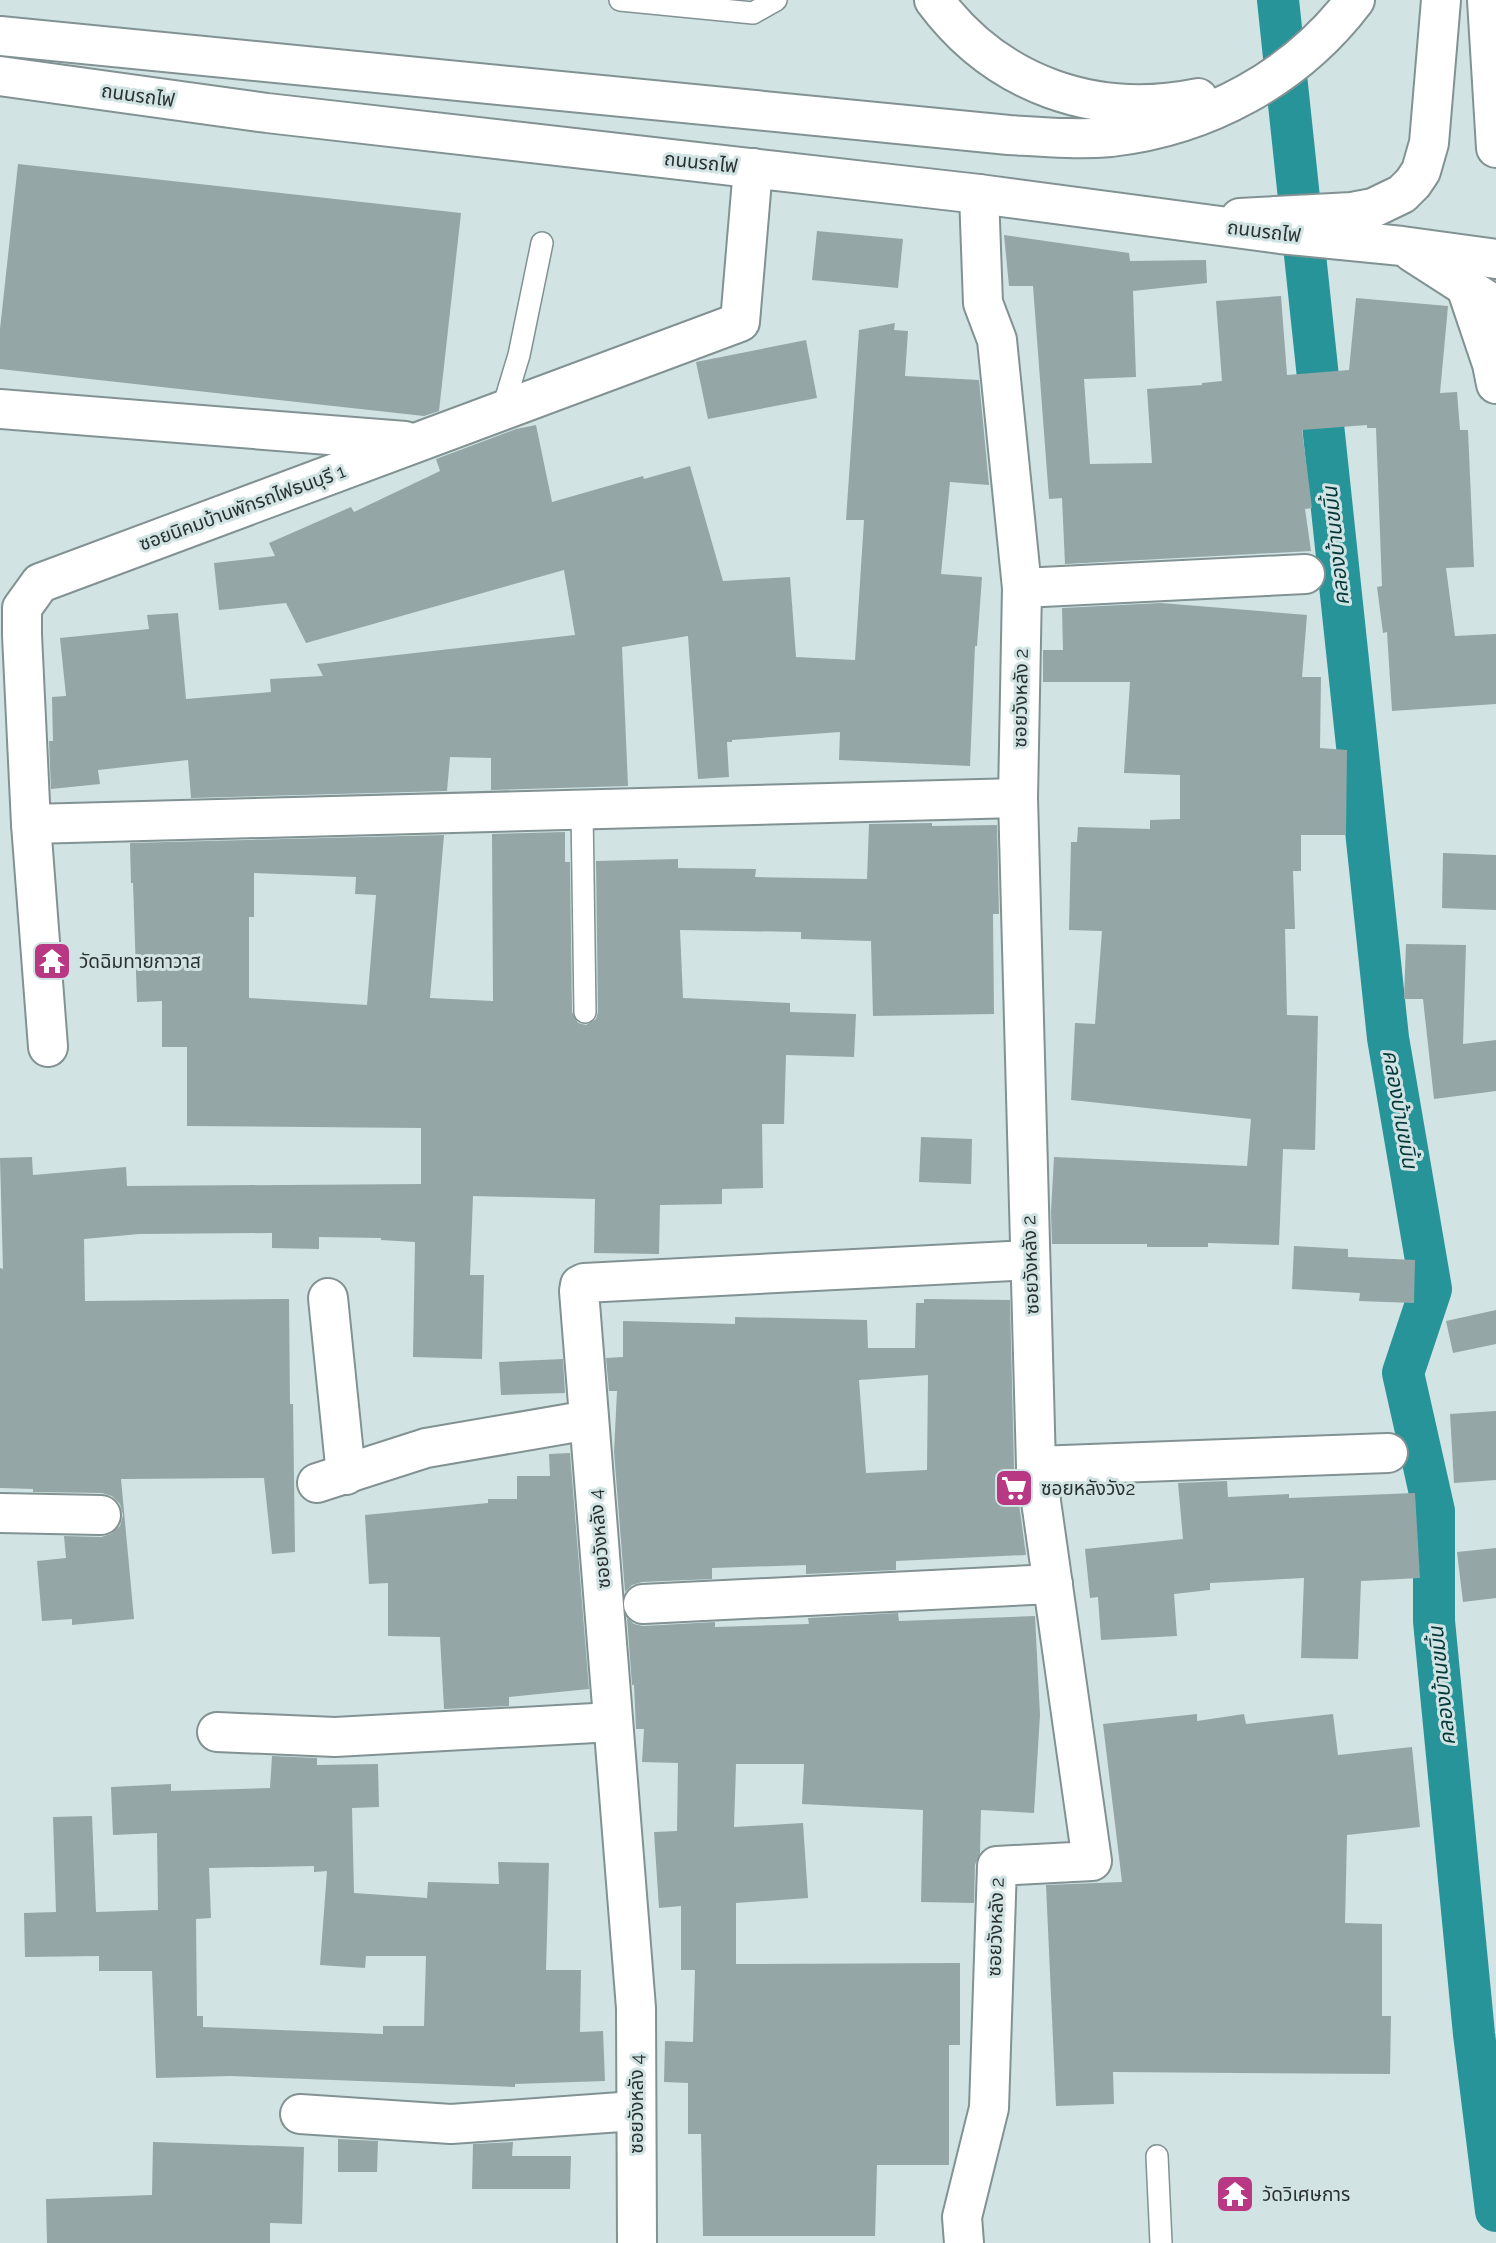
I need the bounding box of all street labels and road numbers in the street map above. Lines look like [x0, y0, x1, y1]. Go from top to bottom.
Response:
street label: ถนนรถไฟ [100, 79, 176, 111]
street label: ถนนรถไฟ [663, 147, 739, 177]
street label: ถนนรถไฟ [1226, 216, 1302, 246]
street label: ซอยนิคมบ้านพักรถไฟธนบุรี 1 [136, 459, 349, 556]
street label: ซอยวังหลัง 2 [1008, 648, 1032, 748]
street label: ซอยวังหลัง 2 [1017, 1215, 1043, 1315]
street label: ซอยวังหลัง 4 [584, 1488, 614, 1590]
street label: ซอยวังหลัง 2 [982, 1877, 1008, 1977]
street label: ซอยวังหลัง 4 [625, 2054, 647, 2154]

